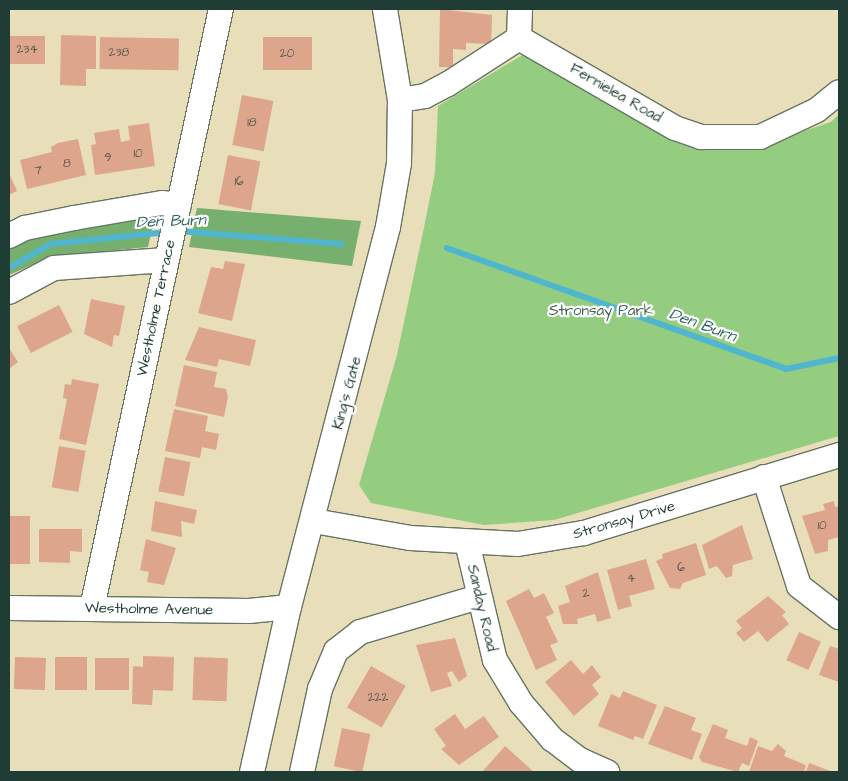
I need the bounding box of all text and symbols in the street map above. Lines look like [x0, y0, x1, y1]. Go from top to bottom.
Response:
house number: 234 [16, 43, 38, 57]
house number: 238 [109, 46, 129, 60]
house number: 20 [280, 47, 294, 61]
street label: Fernielea Road [567, 59, 665, 127]
house number: 18 [247, 116, 257, 130]
house number: 10 [133, 147, 143, 161]
house number: 9 [105, 151, 111, 165]
house number: 8 [63, 157, 71, 171]
house number: 7 [34, 164, 42, 178]
house number: 16 [234, 175, 244, 189]
water label: Den Burn [136, 210, 206, 232]
street label: Westholme Terrace [133, 238, 179, 378]
park label: Stronsay Park [549, 302, 653, 320]
water label: Den Burn [667, 304, 739, 346]
street label: King's Gate [329, 355, 365, 431]
street label: Stronsay Drive [571, 497, 677, 543]
house number: 10 [817, 519, 827, 533]
house number: 6 [677, 561, 685, 575]
street label: Sanday Road [463, 563, 501, 653]
house number: 4 [627, 572, 635, 586]
house number: 2 [583, 587, 589, 601]
street label: Westholme Avenue [85, 599, 213, 619]
house number: 222 [368, 691, 388, 705]

